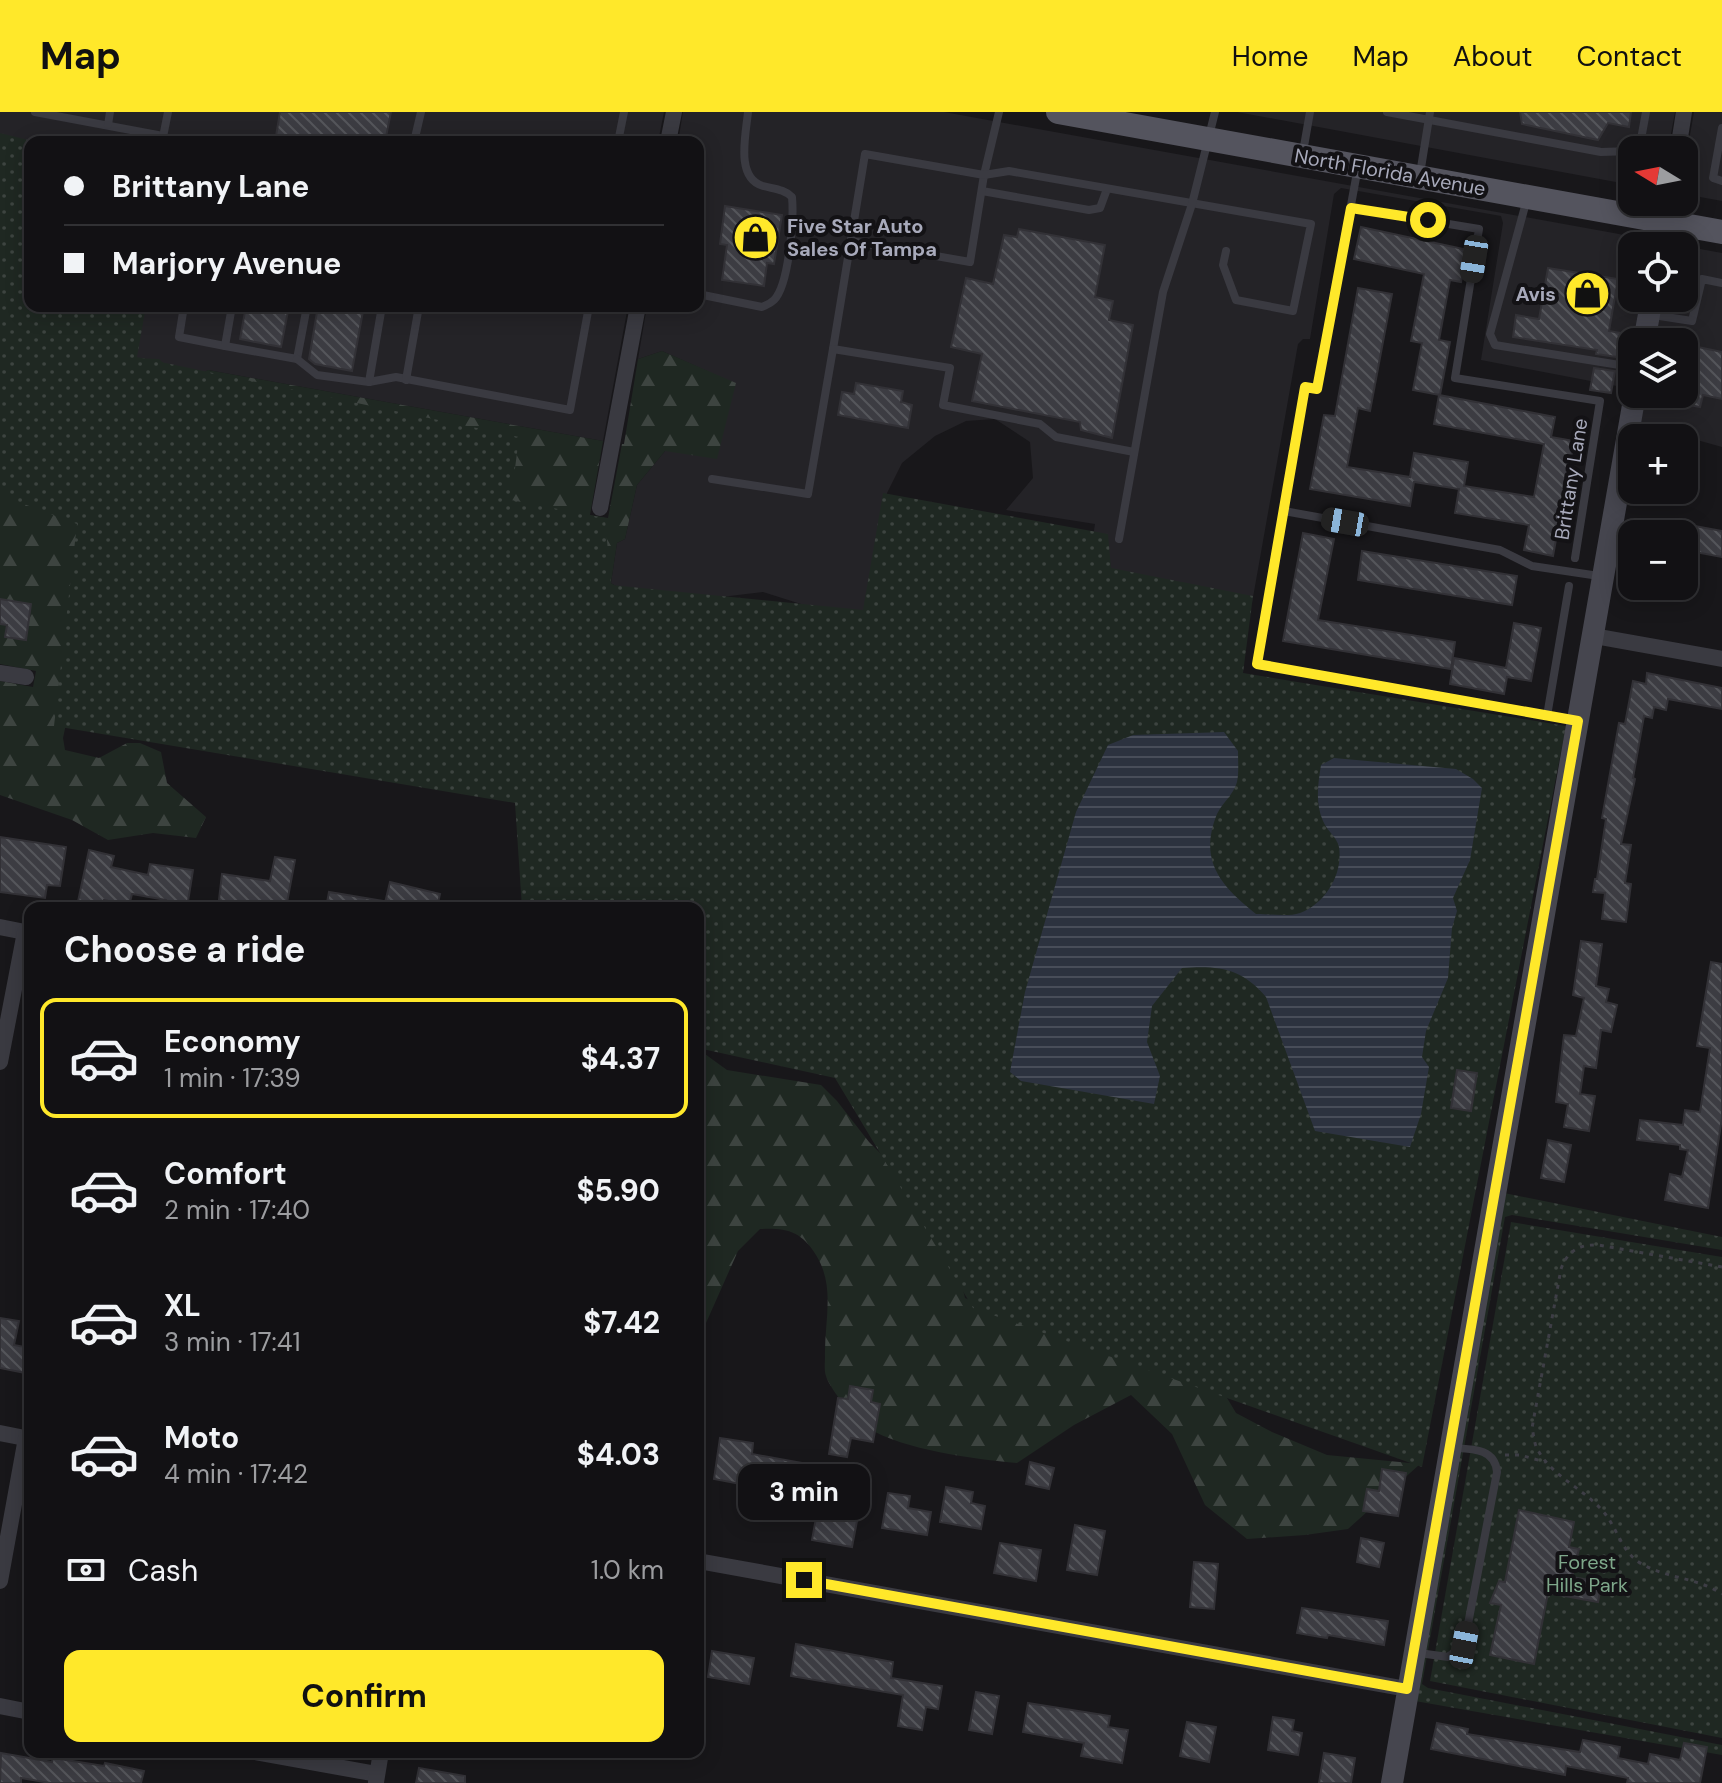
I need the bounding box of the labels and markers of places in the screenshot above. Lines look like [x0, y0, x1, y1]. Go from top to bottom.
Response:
place label: Five Star Auto Sales Of Tampa [787, 213, 937, 262]
shop icon: Five Star Auto Sales Of Tampa [732, 214, 780, 262]
shop icon: Avis [1563, 270, 1611, 318]
place label: Avis [1516, 281, 1556, 307]

